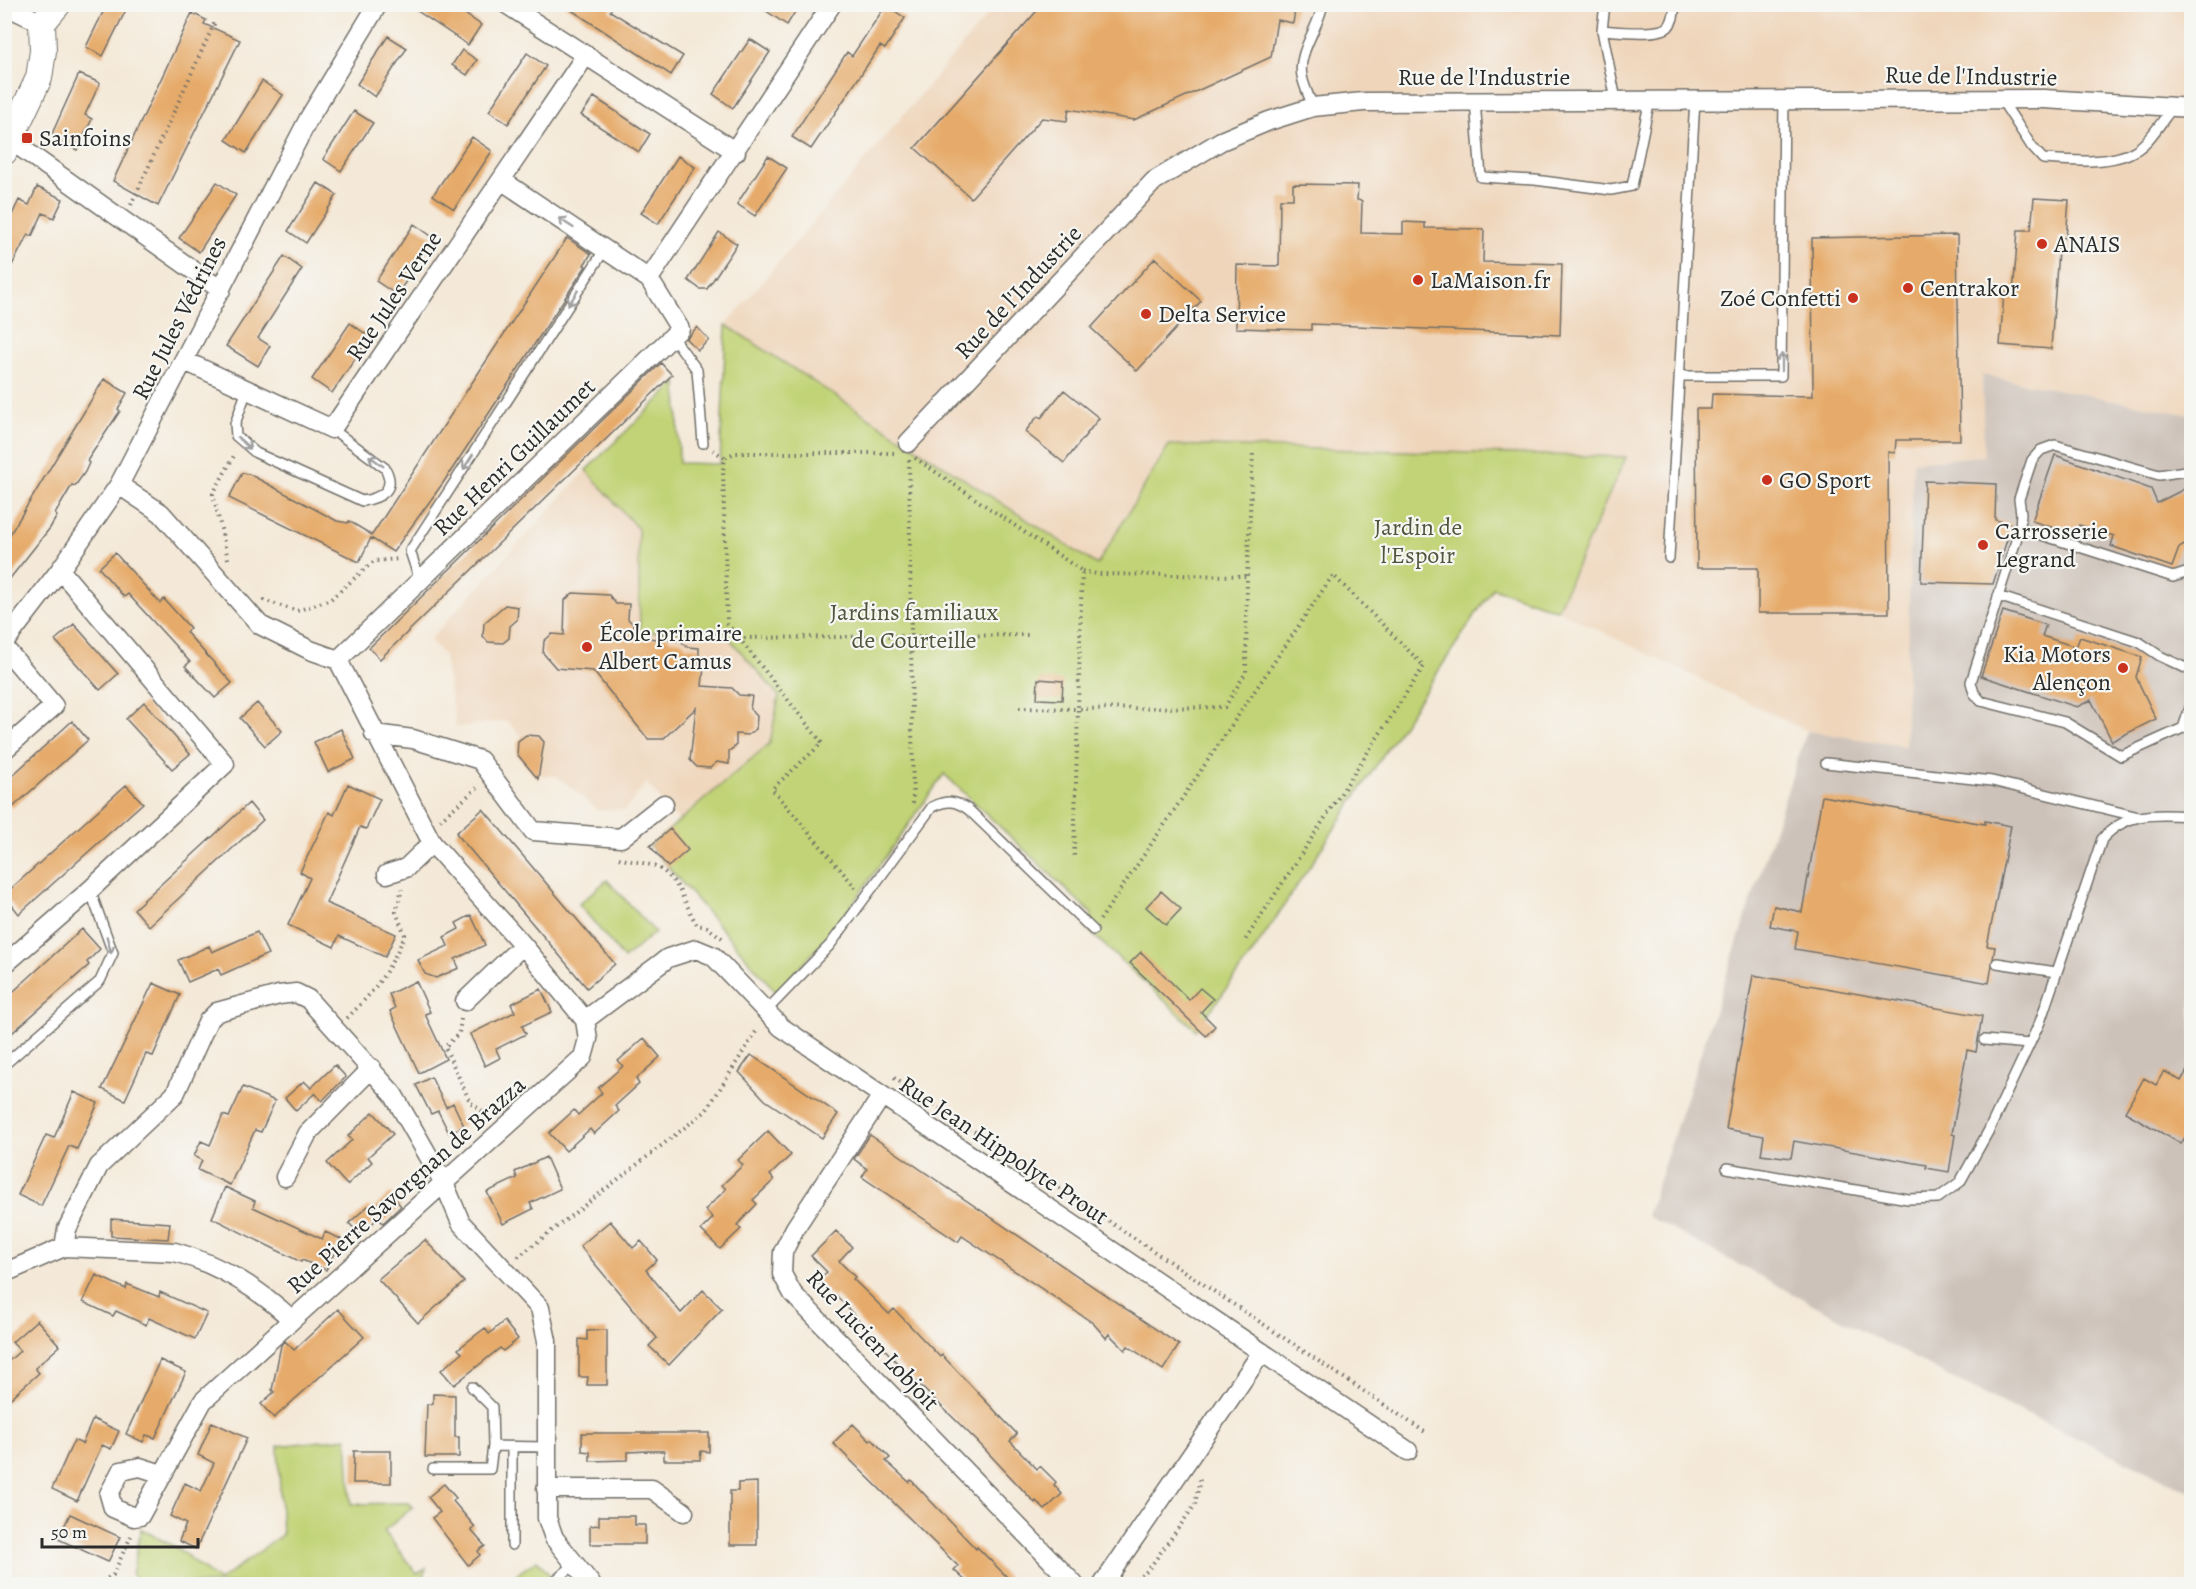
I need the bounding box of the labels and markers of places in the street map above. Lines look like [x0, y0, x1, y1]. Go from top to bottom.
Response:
place label: Sainfoins [39, 122, 131, 154]
marker: Sainfoins [20, 131, 34, 145]
place label: ANAIS [2053, 228, 2120, 260]
marker: ANAIS [2035, 237, 2049, 251]
place label: LaMaison.fr [1430, 264, 1551, 296]
place label: Centrakor [1920, 272, 2019, 304]
marker: LaMaison.fr [1411, 273, 1425, 287]
marker: Centrakor [1901, 281, 1915, 295]
place label: Zoé Confetti [1720, 282, 1841, 314]
marker: Zoé Confetti [1846, 291, 1860, 305]
place label: Delta Service [1158, 298, 1286, 330]
marker: Delta Service [1139, 307, 1153, 321]
place label: GO Sport [1779, 464, 1871, 496]
marker: GO Sport [1760, 473, 1774, 487]
place label: Carrosserie Legrand [1995, 515, 2108, 575]
marker: Carrosserie Legrand [1976, 538, 1990, 552]
place label: École primaire Albert Camus [598, 617, 742, 677]
place label: Kia Motors Alençon [2003, 638, 2111, 698]
marker: École primaire Albert Camus [580, 640, 594, 654]
marker: Kia Motors Alençon [2116, 661, 2130, 675]

